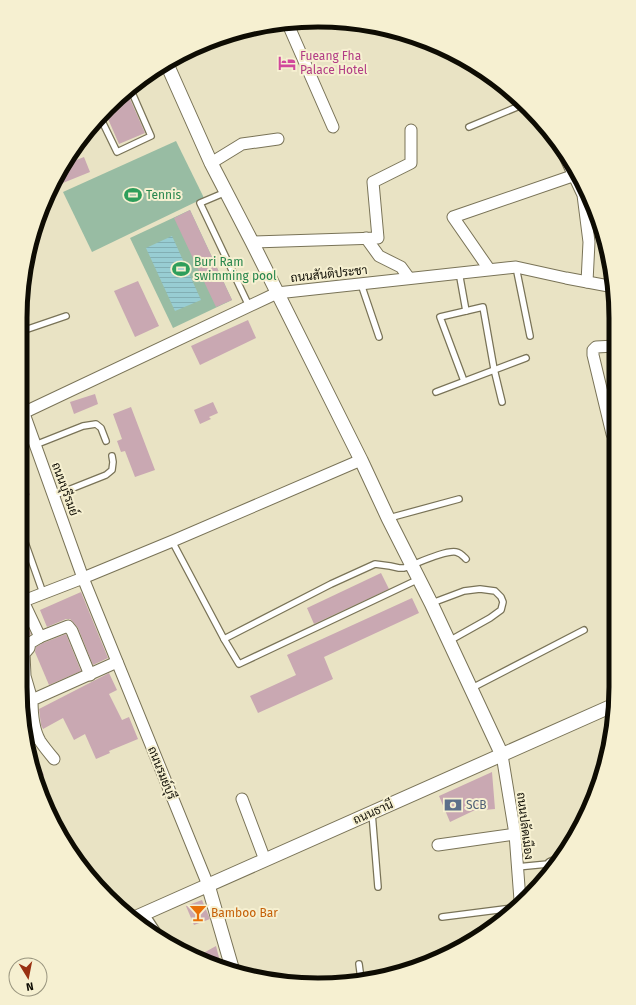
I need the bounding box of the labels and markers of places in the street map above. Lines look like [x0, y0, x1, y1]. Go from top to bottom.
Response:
place label: Fueang Fha Palace Hotel [300, 49, 368, 77]
hotel icon: Fueang Fha Palace Hotel [277, 53, 297, 73]
sports icon: Tennis [123, 185, 143, 205]
place label: Tennis [146, 188, 182, 202]
place label: Buri Ram swimming pool [194, 255, 277, 283]
sports icon: Buri Ram swimming pool [171, 259, 191, 279]
bank icon: SCB [443, 795, 463, 815]
place label: SCB [466, 798, 487, 812]
bar icon: Bamboo Bar [188, 903, 208, 923]
place label: Bamboo Bar [211, 906, 278, 920]

